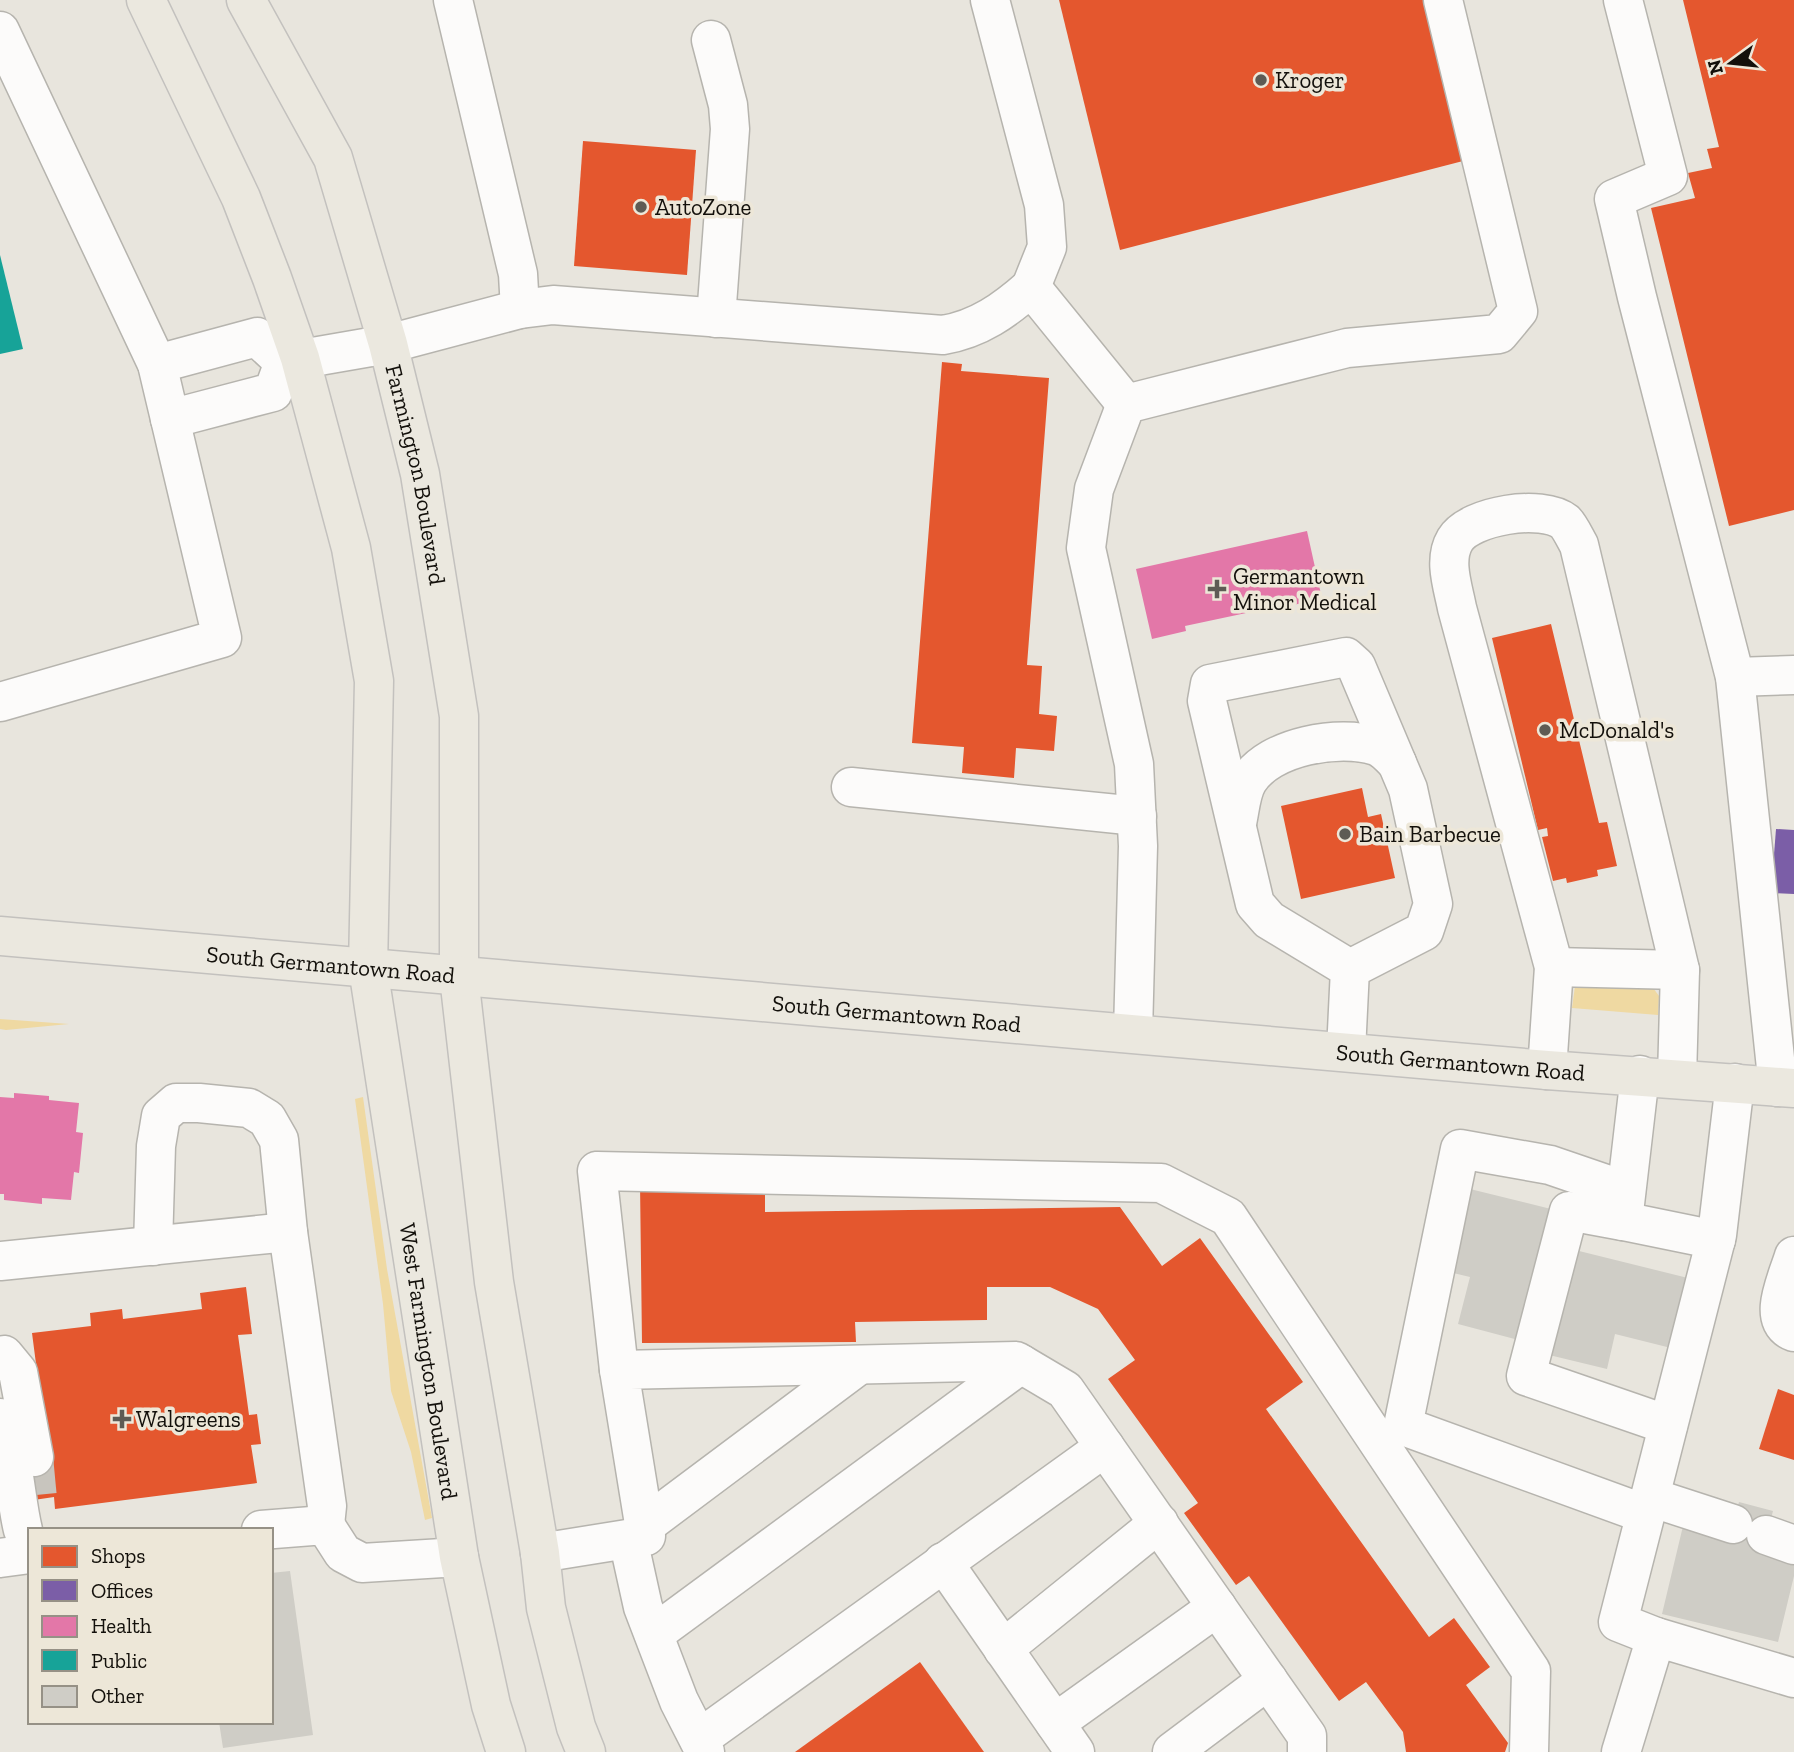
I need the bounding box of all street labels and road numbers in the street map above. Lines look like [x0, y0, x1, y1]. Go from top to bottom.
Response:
street label: Farmington Boulevard [380, 361, 452, 587]
street label: South Germantown Road [205, 940, 457, 989]
street label: South Germantown Road [771, 989, 1023, 1038]
street label: South Germantown Road [1335, 1038, 1586, 1087]
street label: West Farmington Boulevard [394, 1221, 464, 1502]

